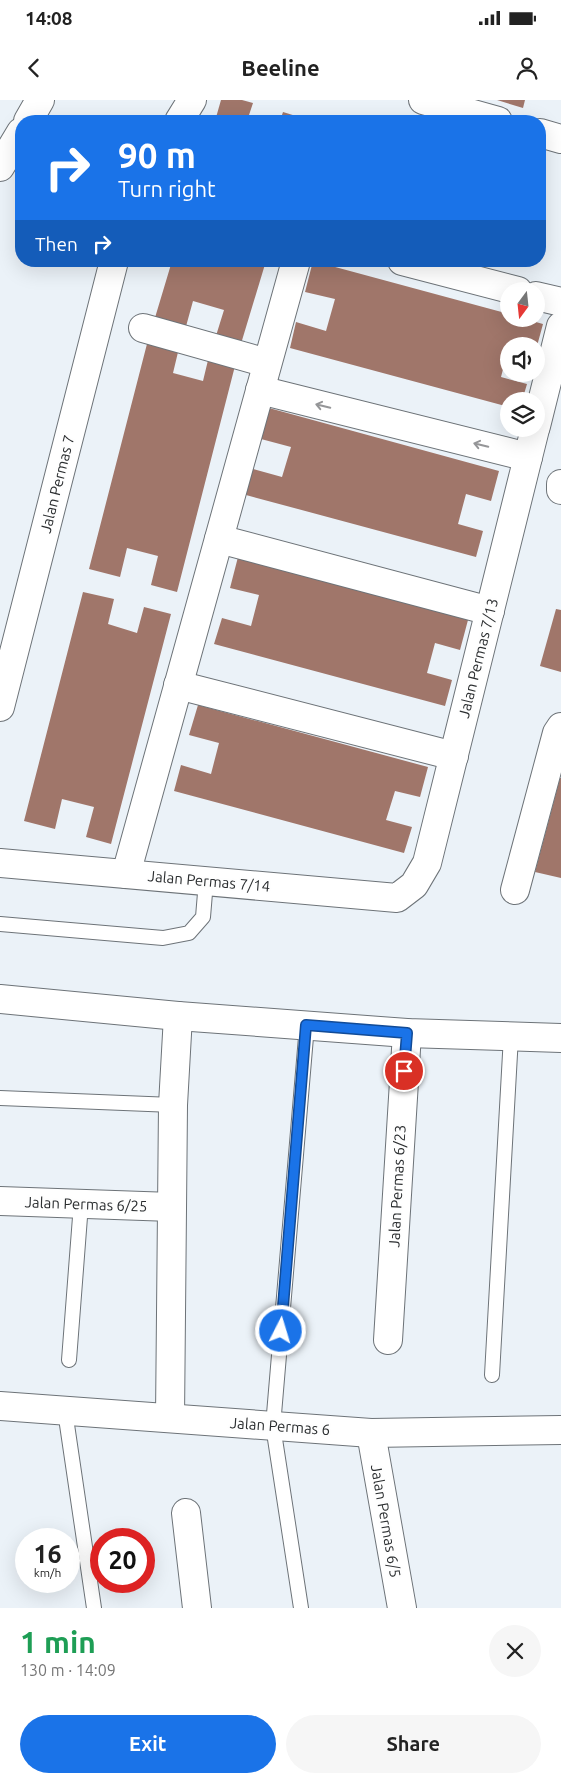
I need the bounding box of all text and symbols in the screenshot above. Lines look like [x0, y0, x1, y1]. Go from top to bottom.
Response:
text: 14:08 [25, 7, 73, 29]
icon: back [20, 54, 48, 82]
icon: person [513, 54, 541, 82]
text: Beeline [241, 55, 320, 80]
icon: right [35, 135, 100, 200]
text: 90 m [118, 135, 196, 175]
text: Turn right [118, 176, 216, 201]
icon: right [88, 230, 116, 258]
text: Then [35, 233, 78, 255]
north arrow [500, 282, 545, 328]
map controls [500, 282, 545, 437]
button: sound [500, 337, 545, 382]
button: layers [500, 392, 545, 437]
one-way arrow [316, 401, 332, 410]
street label: Jalan Permas 7 [37, 433, 77, 535]
one-way arrow [474, 440, 490, 450]
street label: Jalan Permas 7/13 [455, 596, 501, 720]
street label: Jalan Permas 7/14 [147, 867, 271, 895]
pin [383, 1050, 425, 1092]
icon: arrive [390, 1057, 418, 1085]
street label: Jalan Permas 6/23 [385, 1124, 409, 1248]
street label: Jalan Permas 6/25 [24, 1193, 148, 1215]
position arrow [254, 1304, 306, 1356]
street label: Jalan Permas 6 [229, 1414, 331, 1438]
street label: Jalan Permas 6/5 [368, 1463, 404, 1579]
speed limit sign: 20 [90, 1528, 155, 1593]
text: 16 [33, 1540, 62, 1568]
text: km/h [34, 1566, 61, 1579]
text: 1 min [20, 1625, 96, 1659]
button: close [489, 1625, 541, 1677]
text: 130 m · 14:09 [20, 1661, 116, 1679]
button: Exit [20, 1715, 276, 1773]
button: Share [286, 1715, 541, 1773]

